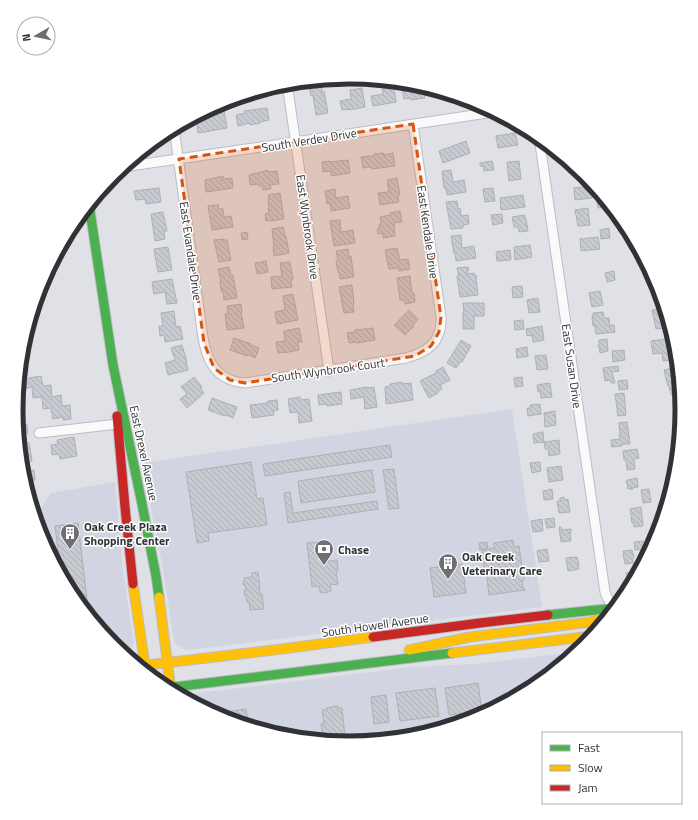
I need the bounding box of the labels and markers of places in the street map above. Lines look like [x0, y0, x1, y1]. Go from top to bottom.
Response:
place label: Oak Creek Plaza Shopping Center [84, 517, 170, 550]
building icon: Oak Creek Plaza Shopping Center [59, 522, 81, 550]
bank icon: Chase [313, 538, 335, 566]
place label: Chase [338, 540, 369, 559]
place label: Oak Creek Veterinary Care [462, 547, 542, 580]
building icon: Oak Creek Veterinary Care [437, 552, 459, 580]

